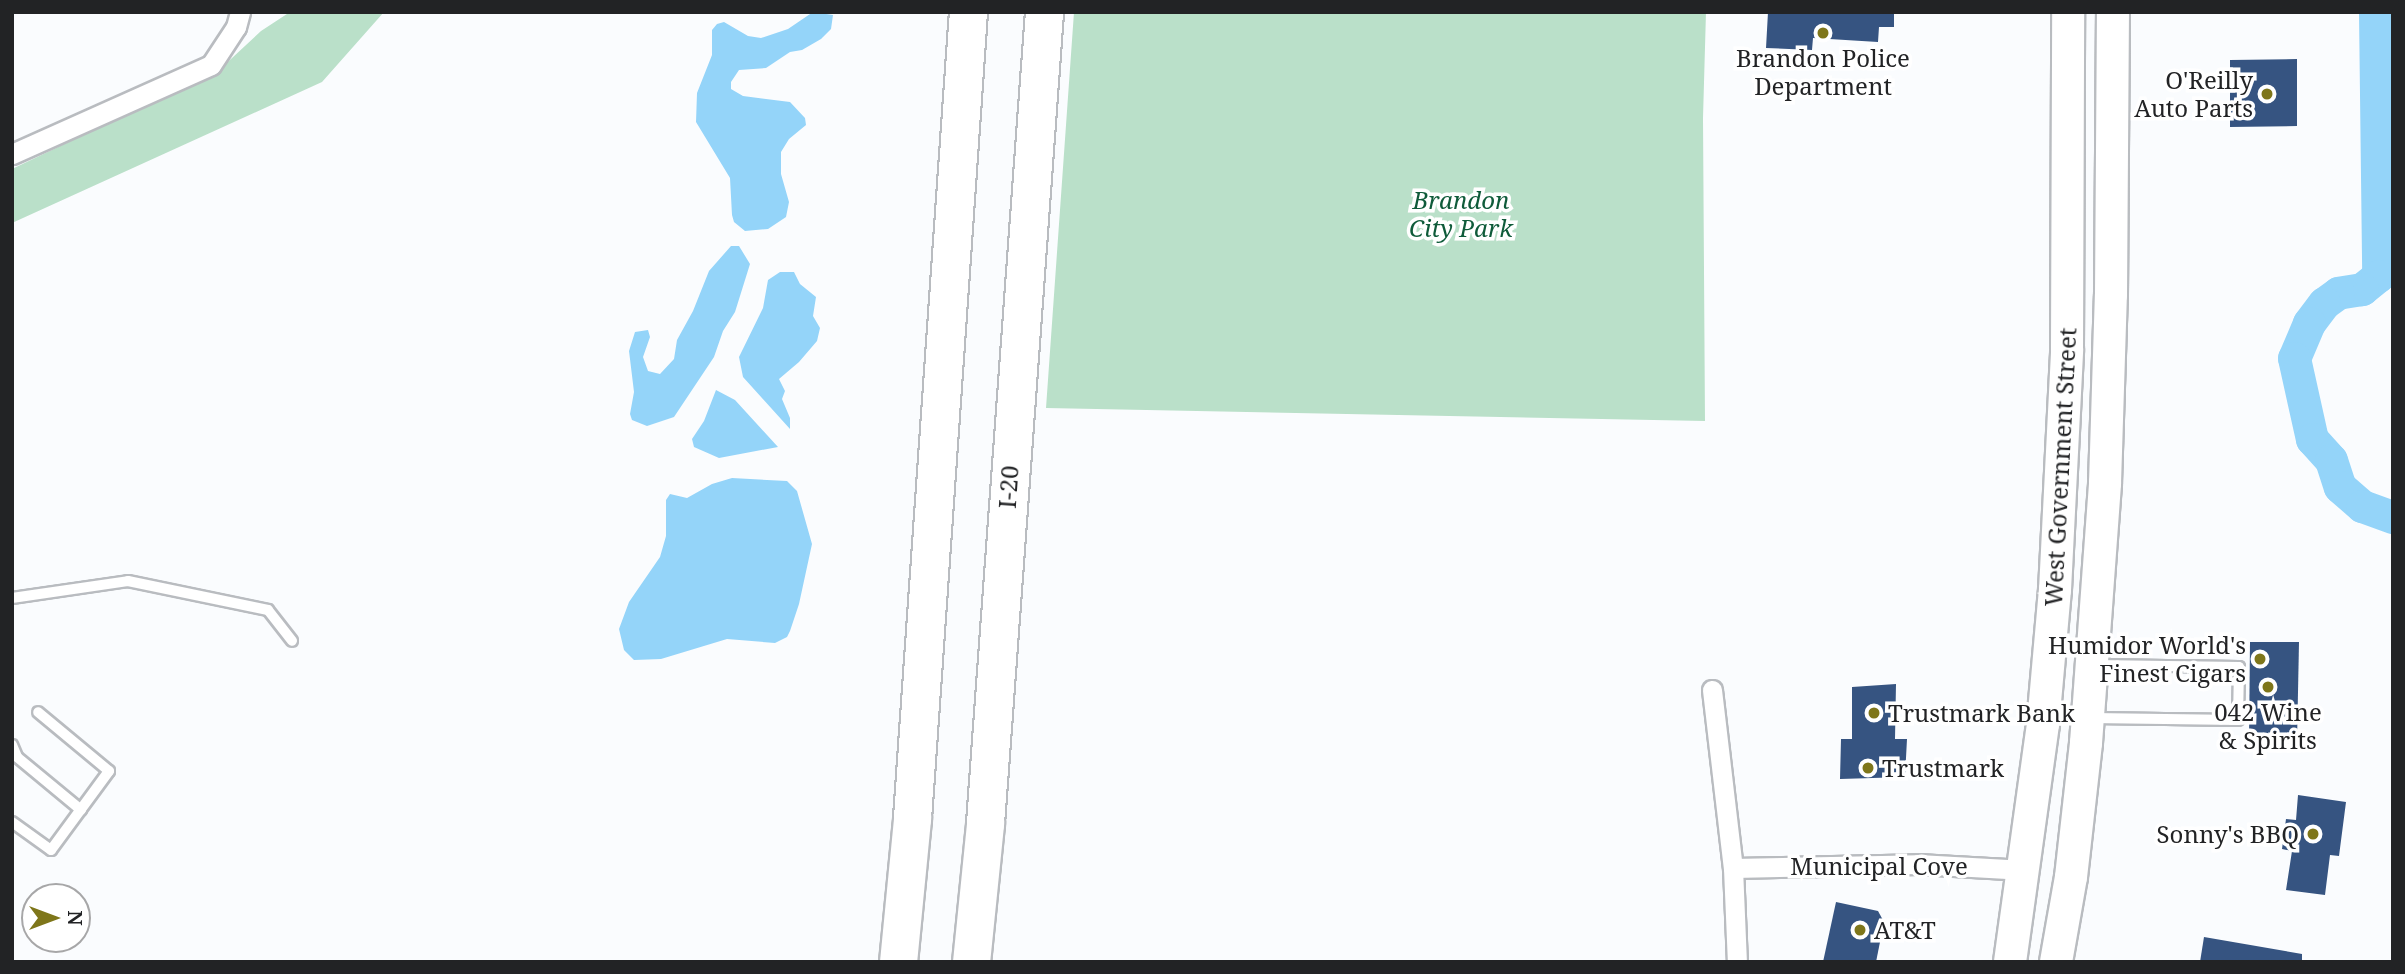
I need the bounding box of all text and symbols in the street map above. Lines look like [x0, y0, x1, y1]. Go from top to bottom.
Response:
marker: Brandon Police Department [1815, 25, 1831, 41]
place label: Brandon Police Department [1736, 44, 1910, 100]
place label: O'Reilly Auto Parts [2134, 66, 2253, 122]
marker: O'Reilly Auto Parts [2259, 86, 2275, 102]
park label: Brandon City Park [1409, 186, 1513, 242]
street label: West Government Street [2038, 327, 2082, 607]
street label: I-20 [992, 465, 1024, 509]
place label: Humidor World's Finest Cigars [2048, 631, 2246, 687]
marker: Humidor World's Finest Cigars [2252, 651, 2268, 667]
marker: 042 Wine & Spirits [2260, 679, 2276, 695]
place label: 042 Wine & Spirits [2214, 698, 2322, 754]
place label: Trustmark Bank [1888, 699, 2075, 727]
marker: Trustmark Bank [1866, 705, 1882, 721]
place label: Trustmark [1882, 754, 2004, 782]
marker: Trustmark [1860, 760, 1876, 776]
place label: Sonny's BBQ [2157, 820, 2299, 848]
marker: Sonny's BBQ [2305, 826, 2321, 842]
street label: Municipal Cove [1790, 852, 1968, 880]
north arrow [21, 883, 91, 953]
text: N [62, 911, 88, 925]
place label: AT&T [1874, 916, 1936, 944]
marker: AT&T [1852, 922, 1868, 938]

